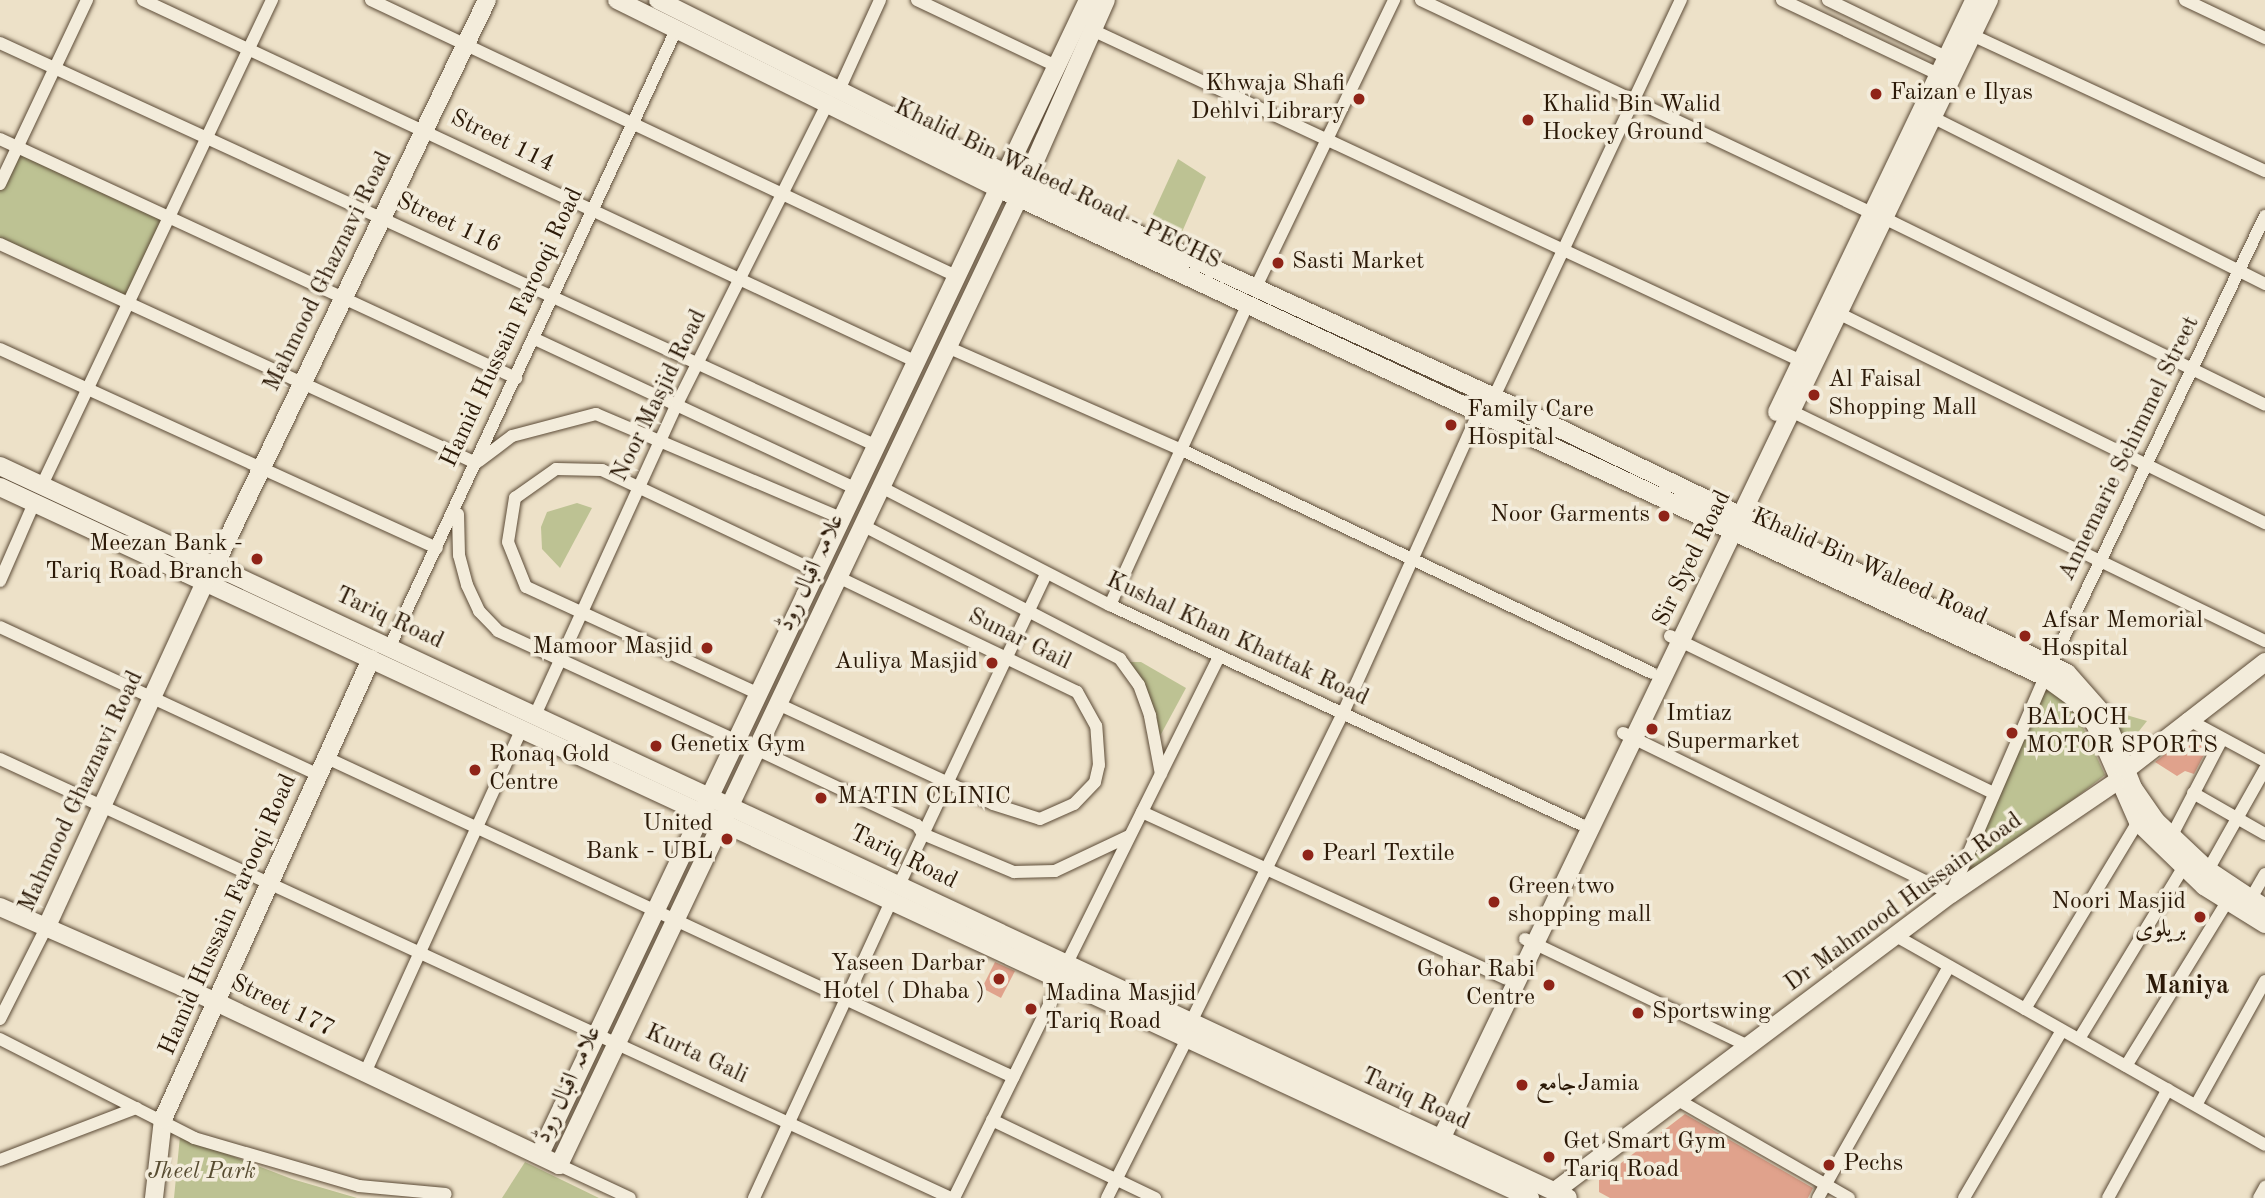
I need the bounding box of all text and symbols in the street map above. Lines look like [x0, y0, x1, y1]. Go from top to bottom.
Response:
place label: Khwaja Shafi Dehlvi Library [1191, 71, 1345, 127]
place label: Faizan e Ilyas [1890, 80, 2033, 108]
marker: Faizan e Ilyas [1868, 86, 1884, 102]
marker: Khwaja Shafi Dehlvi Library [1351, 91, 1367, 107]
place label: Khalid Bin Walid Hockey Ground [1542, 92, 1721, 148]
street label: Khalid Bin Waleed Road - PECHS [889, 93, 1225, 277]
street label: Street 114 [445, 104, 559, 180]
marker: Khalid Bin Walid Hockey Ground [1520, 112, 1536, 128]
street label: Mahmood Ghaznavi Road [258, 147, 400, 397]
street label: Hamid Hussain Farooqi Road [435, 184, 591, 472]
street label: Street 116 [391, 187, 505, 261]
place label: Sasti Market [1292, 249, 1424, 277]
marker: Sasti Market [1270, 255, 1286, 271]
street label: Noor Masjid Road [606, 305, 714, 487]
street label: Annemarie Schimmel Street [2053, 312, 2207, 586]
place label: Al Faisal Shopping Mall [1828, 367, 1977, 423]
marker: Al Faisal Shopping Mall [1806, 387, 1822, 403]
place label: Family Care Hospital [1467, 397, 1594, 453]
marker: Family Care Hospital [1441, 415, 1461, 435]
street label: Sir Syed Road [1648, 486, 1738, 632]
place label: Noor Garments [1490, 502, 1650, 530]
street label: Khalid Bin Waleed Road [1747, 503, 1991, 633]
marker: Noor Garments [1656, 508, 1672, 524]
street label: علامہ اقبال روڈ [772, 510, 852, 636]
place label: Meezan Bank - Tariq Road Branch [45, 531, 243, 587]
marker: Meezan Bank - Tariq Road Branch [249, 551, 265, 567]
street label: Kushal Khan Khattak Road [1101, 566, 1373, 714]
street label: Tariq Road [330, 581, 448, 657]
street label: Sunar Gail [963, 603, 1075, 677]
place label: Afsar Memorial Hospital [2041, 608, 2203, 664]
marker: Afsar Memorial Hospital [2015, 626, 2035, 646]
place label: Mamoor Masjid [533, 634, 693, 662]
marker: Mamoor Masjid [699, 640, 715, 656]
place label: Auliya Masjid [834, 649, 978, 677]
marker: Auliya Masjid [984, 655, 1000, 671]
street label: Mahmood Ghaznavi Road [13, 667, 151, 917]
place label: Imtiaz Supermarket [1666, 701, 1800, 757]
place label: BALOCH MOTOR SPORTS [2026, 705, 2218, 761]
marker: Imtiaz Supermarket [1644, 721, 1660, 737]
marker: BALOCH MOTOR SPORTS [2004, 725, 2020, 741]
place label: Genetix Gym [670, 732, 805, 760]
marker: Genetix Gym [648, 738, 664, 754]
place label: Ronaq Gold Centre [489, 742, 610, 798]
marker: Ronaq Gold Centre [467, 762, 483, 778]
street label: Hamid Hussain Farooqi Road [154, 770, 304, 1060]
place label: MATIN CLINIC [837, 784, 1011, 812]
marker: MATIN CLINIC [811, 788, 831, 808]
street label: Dr Mahmood Hussain Road [1780, 807, 2028, 999]
place label: United Bank - UBL [585, 811, 713, 867]
street label: Tariq Road [844, 820, 962, 896]
marker: United Bank - UBL [719, 831, 735, 847]
place label: Pearl Textile [1322, 841, 1454, 869]
marker: Pearl Textile [1300, 847, 1316, 863]
place label: Green two shopping mall [1508, 874, 1651, 930]
place label: Noori Masjid بریلوی [2052, 889, 2186, 945]
marker: Green two shopping mall [1486, 894, 1502, 910]
marker: Noori Masjid بریلوی [2192, 909, 2208, 925]
place label: Yaseen Darbar Hotel ( Dhaba ) [823, 951, 985, 1007]
place label: Gohar Rabi Centre [1417, 957, 1535, 1013]
street label: Street 177 [225, 969, 339, 1045]
marker: Yaseen Darbar Hotel ( Dhaba ) [991, 971, 1007, 987]
district label: Maniya [2145, 971, 2229, 1003]
marker: Gohar Rabi Centre [1541, 977, 1557, 993]
place label: Madina Masjid Tariq Road [1045, 981, 1197, 1037]
place label: Sportswing [1652, 999, 1771, 1027]
marker: Madina Masjid Tariq Road [1023, 1001, 1039, 1017]
marker: Sportswing [1630, 1005, 1646, 1021]
street label: Kurta Gali [640, 1019, 752, 1091]
street label: علامہ اقبال روڈ [529, 1022, 609, 1148]
street label: Tariq Road [1356, 1062, 1474, 1138]
place label: جامعJamia [1536, 1071, 1639, 1099]
marker: جامعJamia [1514, 1077, 1530, 1093]
place label: Get Smart Gym Tariq Road [1563, 1129, 1726, 1185]
marker: Get Smart Gym Tariq Road [1541, 1149, 1557, 1165]
place label: Pechs [1843, 1151, 1903, 1179]
marker: Pechs [1821, 1157, 1837, 1173]
park label: Jheel Park [148, 1159, 256, 1187]

